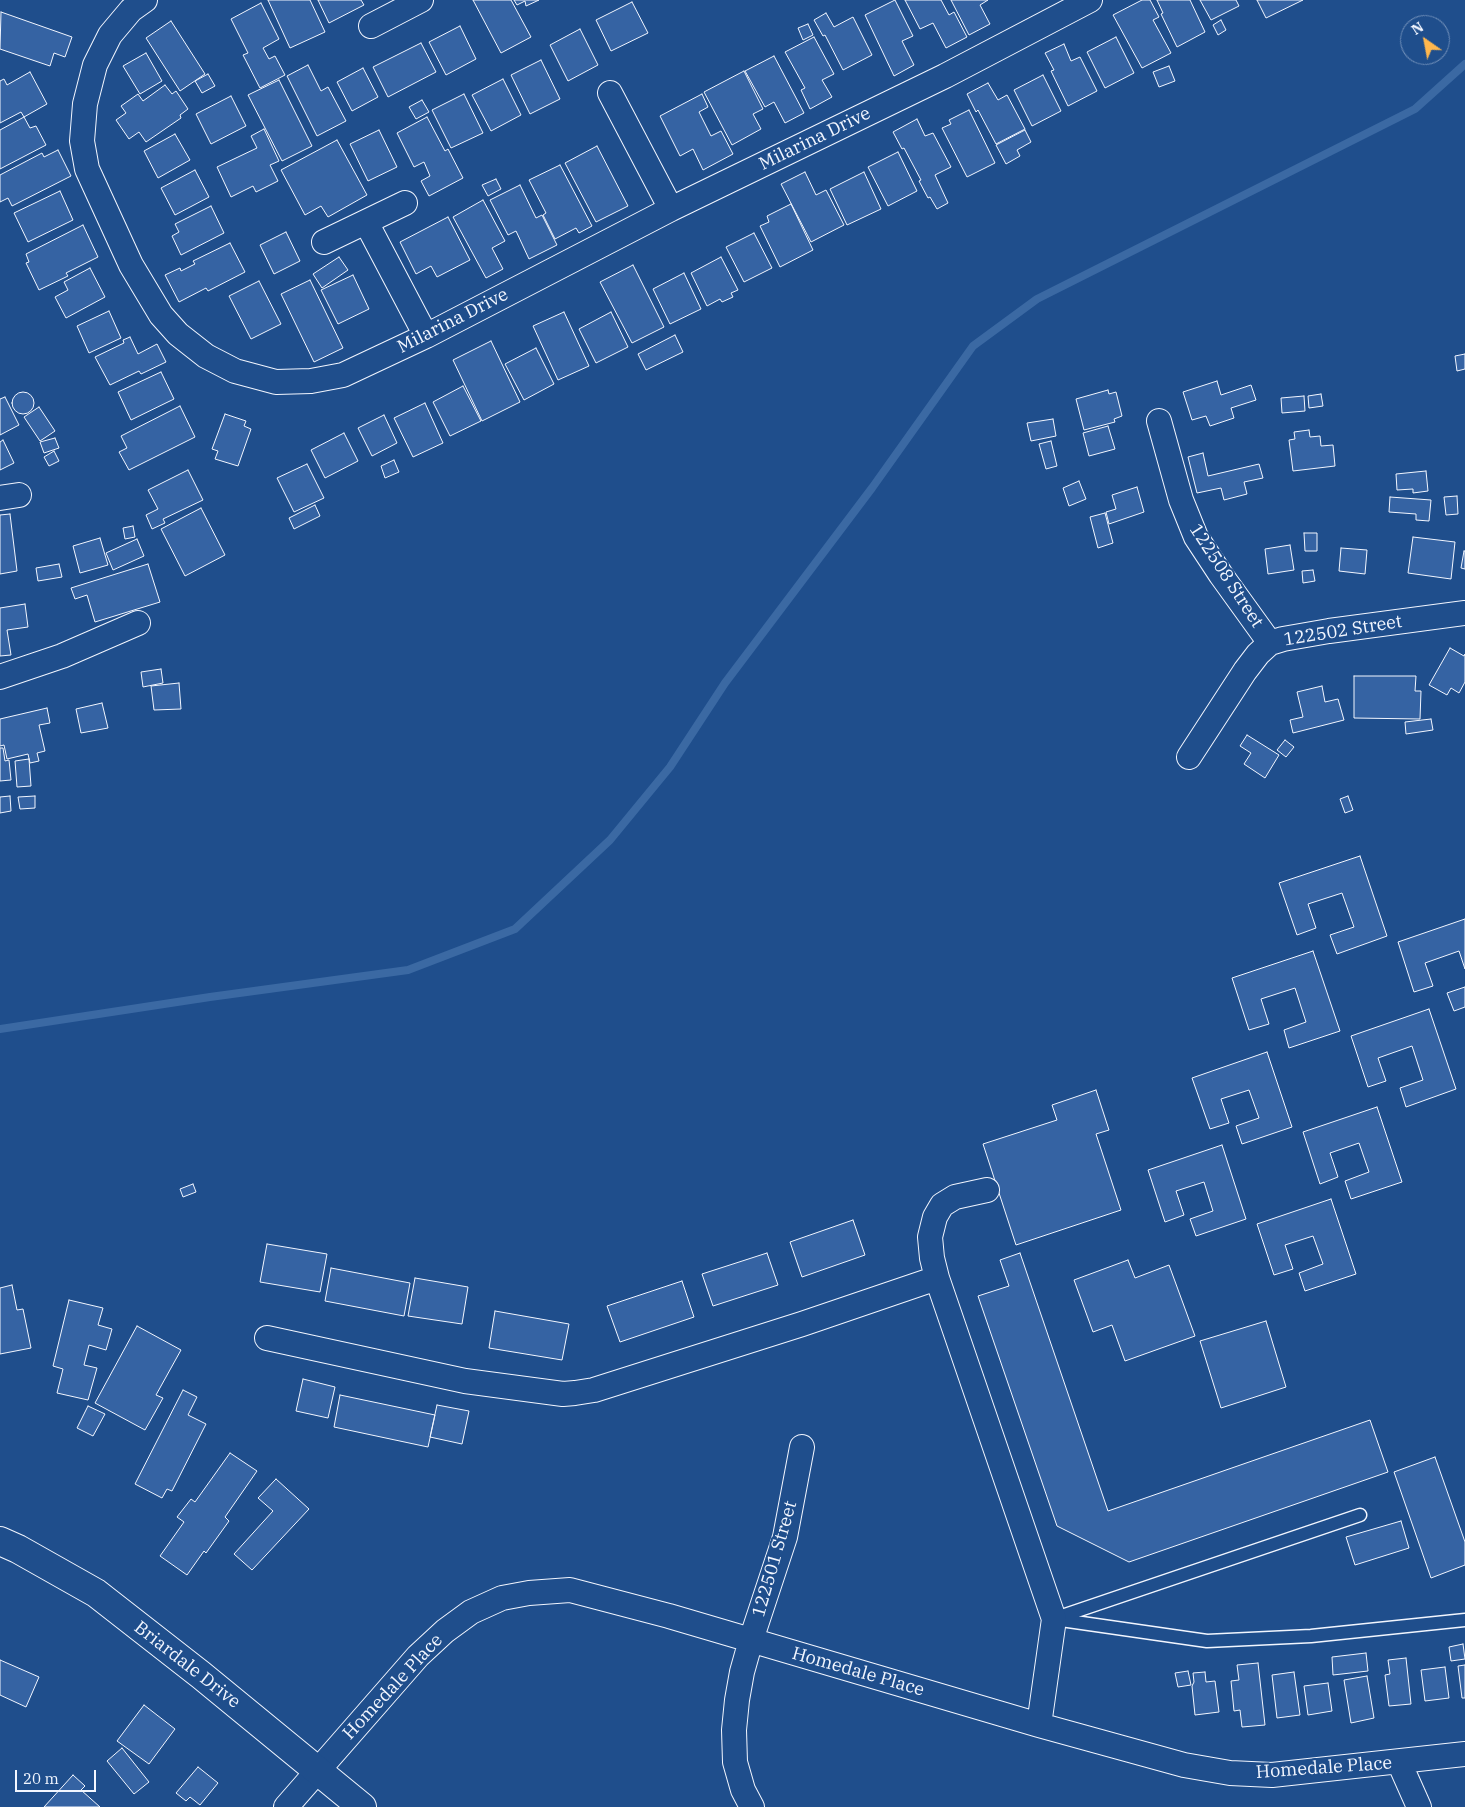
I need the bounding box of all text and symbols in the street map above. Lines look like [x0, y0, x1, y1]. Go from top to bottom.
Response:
north arrow [1400, 15, 1450, 65]
text: N [1408, 18, 1427, 39]
street label: Milarina Drive [756, 103, 874, 175]
street label: Milarina Drive [394, 284, 512, 358]
street label: 122508 Street [1184, 520, 1268, 632]
street label: 122502 Street [1282, 611, 1404, 651]
street label: 122501 Street [748, 1499, 802, 1619]
street label: Briardale Drive [130, 1617, 244, 1713]
street label: Homedale Place [339, 1630, 447, 1744]
street label: Homedale Place [789, 1643, 927, 1701]
street label: Homedale Place [1255, 1752, 1393, 1784]
scale bar [18, 1760, 99, 1792]
text: 20 m [23, 1769, 59, 1788]

